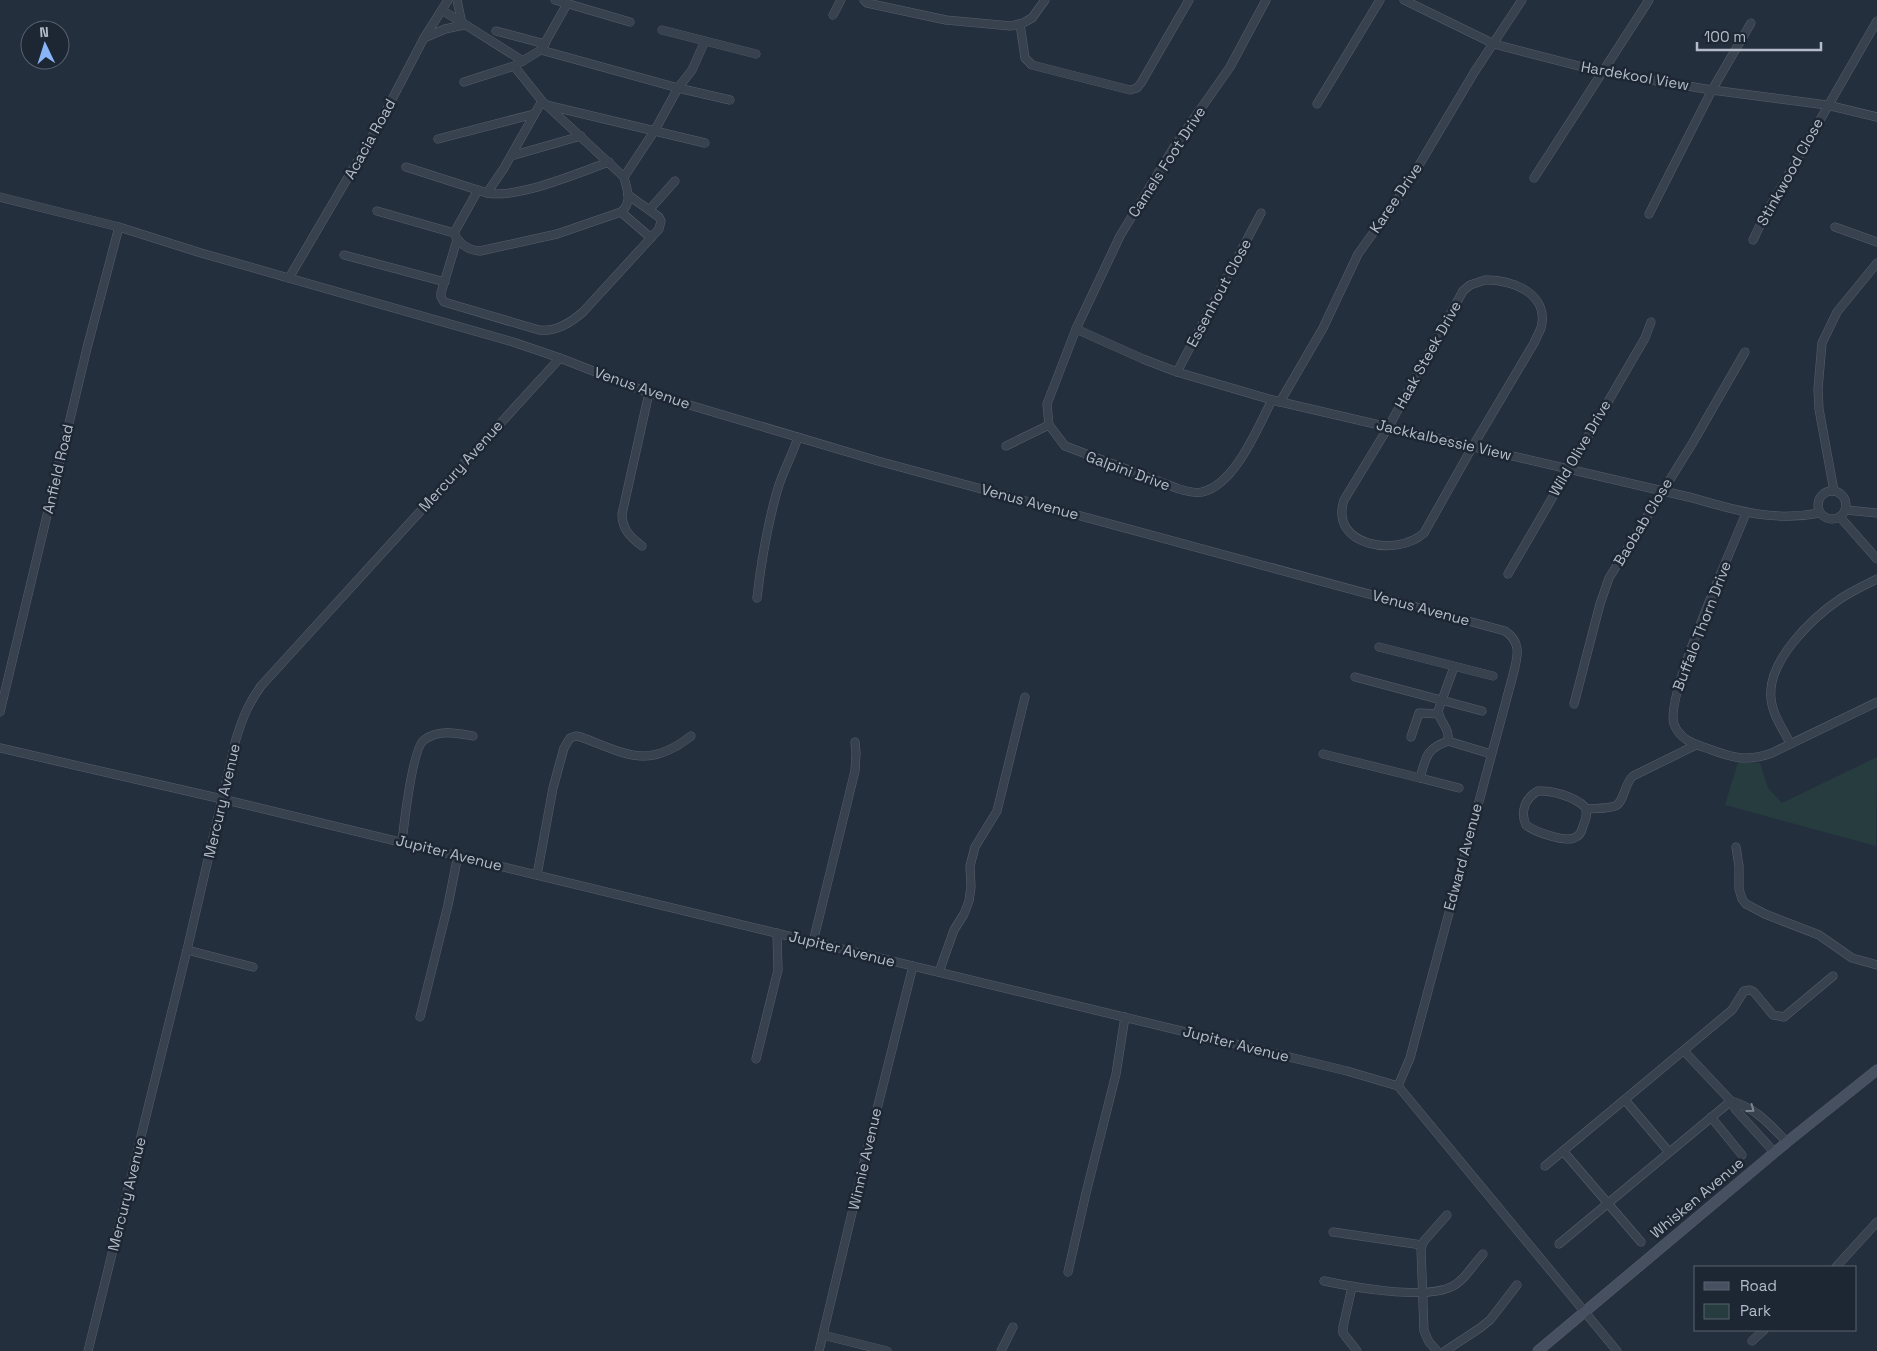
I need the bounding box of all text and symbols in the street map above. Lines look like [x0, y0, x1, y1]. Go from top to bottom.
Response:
north arrow [20, 20, 70, 70]
scale bar [1697, 20, 1821, 52]
text: N [39, 23, 49, 41]
text: 100 m [1704, 27, 1746, 46]
street label: Hardekool View [1579, 57, 1691, 94]
street label: Acacia Road [340, 95, 399, 182]
street label: Camels Foot Drive [1124, 103, 1210, 221]
street label: Stinkwood Close [1752, 114, 1827, 229]
street label: Karee Drive [1365, 159, 1426, 236]
street label: Essenhout Close [1182, 235, 1255, 350]
street label: Haak Steek Drive [1390, 297, 1465, 412]
street label: Venus Avenue [592, 362, 693, 413]
street label: Wild Olive Drive [1544, 396, 1615, 499]
street label: Jackkalbessie View [1375, 415, 1514, 464]
street label: Mercury Avenue [414, 416, 507, 515]
street label: Anfield Road [38, 422, 77, 515]
street label: Galpini Drive [1083, 447, 1173, 495]
street label: Baobab Close [1609, 474, 1676, 569]
street label: Venus Avenue [979, 479, 1081, 524]
street label: Buffalo Thorn Drive [1668, 558, 1735, 693]
street label: Venus Avenue [1370, 585, 1472, 630]
street label: Mercury Avenue [199, 742, 244, 860]
street label: Edward Avenue [1439, 801, 1486, 913]
street label: Jupiter Avenue [394, 830, 504, 875]
street label: Jupiter Avenue [787, 926, 897, 971]
street label: Jupiter Avenue [1181, 1021, 1291, 1066]
one-way arrow [1745, 1103, 1755, 1112]
street label: Winnie Avenue [844, 1106, 886, 1212]
street label: Mercury Avenue [103, 1135, 150, 1253]
street label: Whisken Avenue [1646, 1153, 1747, 1242]
legend [1694, 1266, 1857, 1331]
text: Road [1740, 1276, 1777, 1295]
text: Park [1740, 1301, 1771, 1320]

